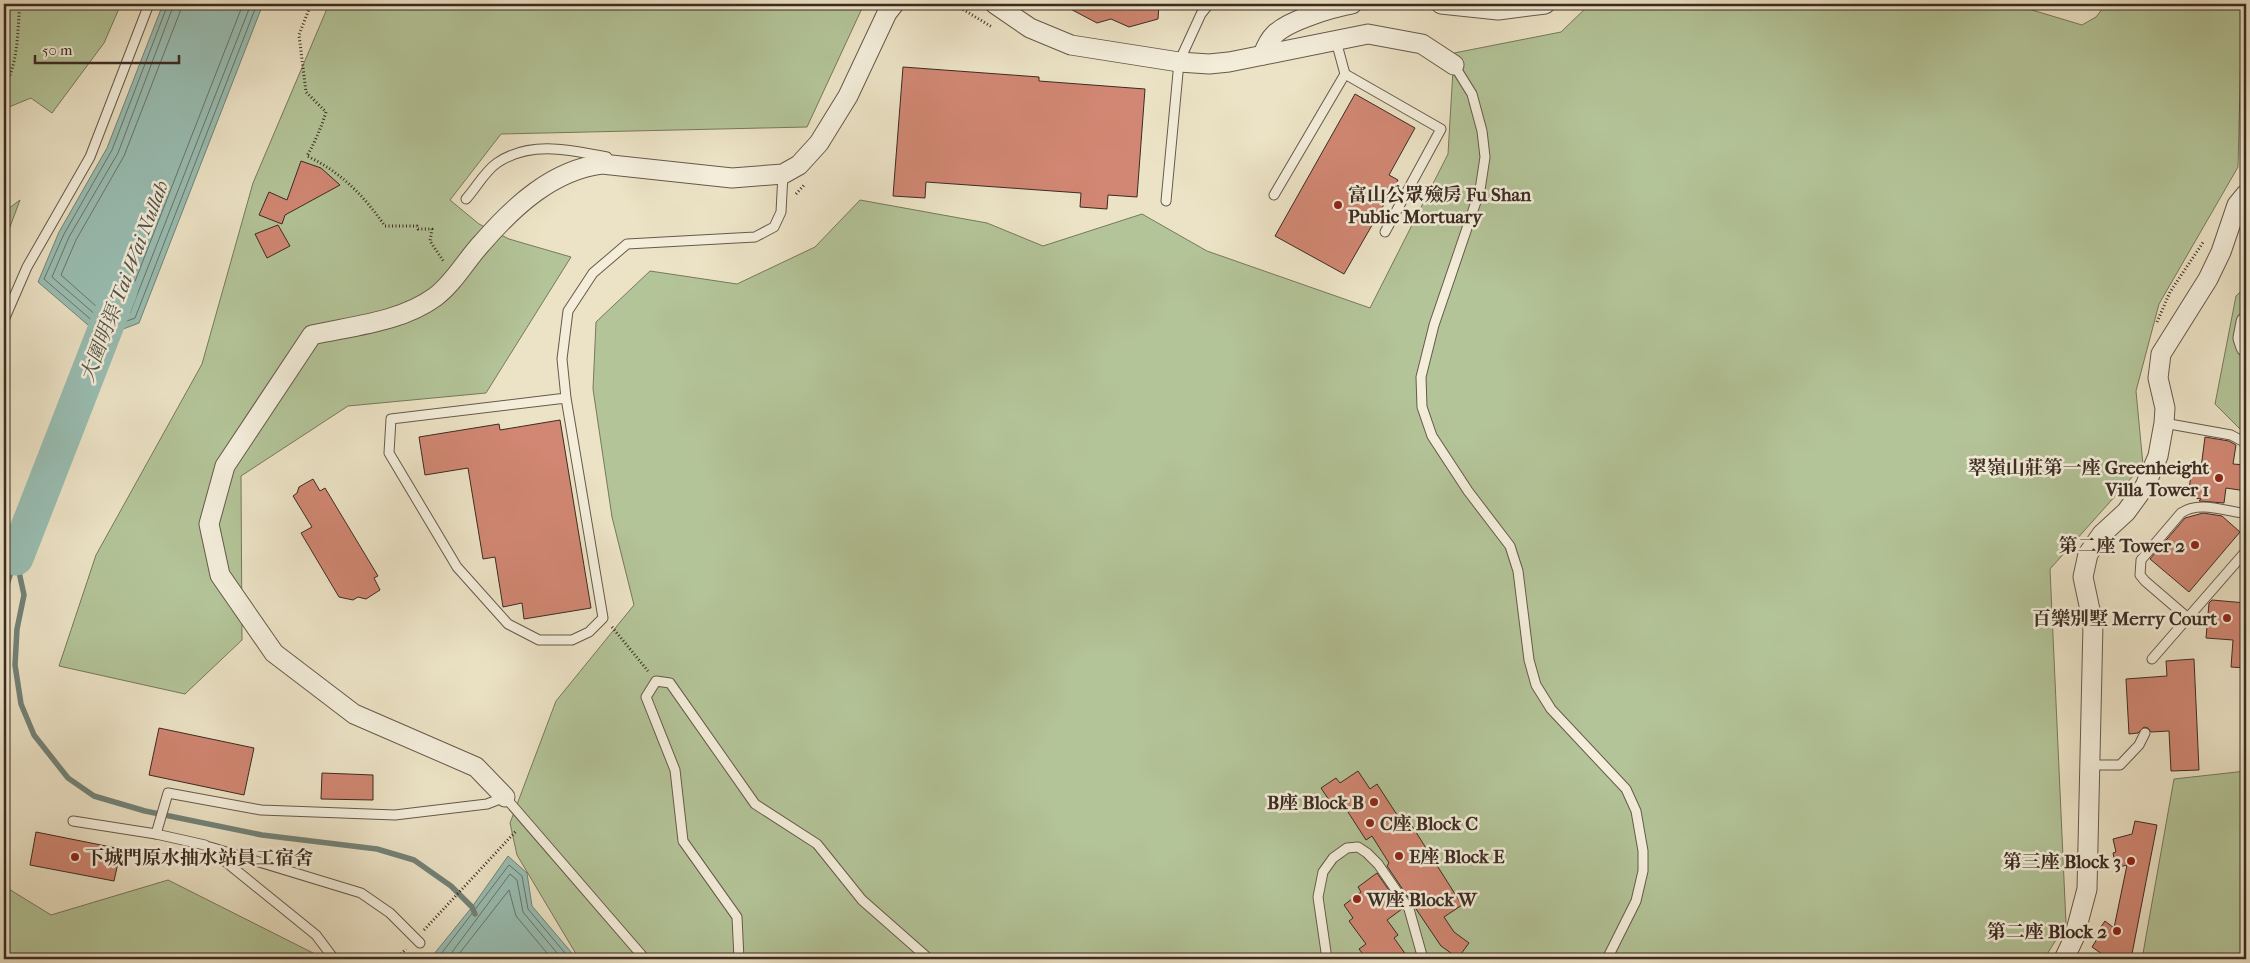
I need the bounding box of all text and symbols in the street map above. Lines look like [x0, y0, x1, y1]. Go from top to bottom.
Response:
scale bar [35, 32, 179, 64]
text: 50 m [42, 41, 73, 59]
water label: 大圍明渠 Tai Wai Nullah [75, 177, 173, 385]
place label: 富山公眾殮房 Fu Shan Public Mortuary [1348, 184, 1532, 228]
marker: 富山公眾殮房 Fu Shan Public Mortuary [1332, 199, 1344, 211]
place label: 翠嶺山莊第一座 Greenheight Villa Tower 1 [1968, 457, 2209, 501]
marker: 翠嶺山莊第一座 Greenheight Villa Tower 1 [2213, 472, 2225, 484]
place label: 第二座 Tower 2 [2059, 535, 2185, 557]
marker: 第二座 Tower 2 [2189, 539, 2201, 551]
place label: 百樂別墅 Merry Court [2032, 608, 2217, 630]
marker: 百樂別墅 Merry Court [2221, 612, 2233, 624]
place label: B座 Block B [1267, 792, 1364, 814]
marker: B座 Block B [1368, 796, 1380, 808]
place label: C座 Block C [1380, 813, 1478, 835]
marker: C座 Block C [1364, 817, 1376, 829]
place label: E座 Block E [1409, 846, 1505, 868]
place label: 下城門原水抽水站員工宿舍 [85, 847, 313, 869]
marker: E座 Block E [1393, 850, 1405, 862]
marker: 下城門原水抽水站員工宿舍 [69, 851, 81, 863]
place label: 第三座 Block 3 [2003, 851, 2121, 873]
marker: 第三座 Block 3 [2125, 855, 2137, 867]
place label: W座 Block W [1366, 889, 1478, 911]
marker: W座 Block W [1351, 893, 1363, 905]
place label: 第二座 Block 2 [1987, 921, 2107, 943]
marker: 第二座 Block 2 [2111, 925, 2123, 937]

